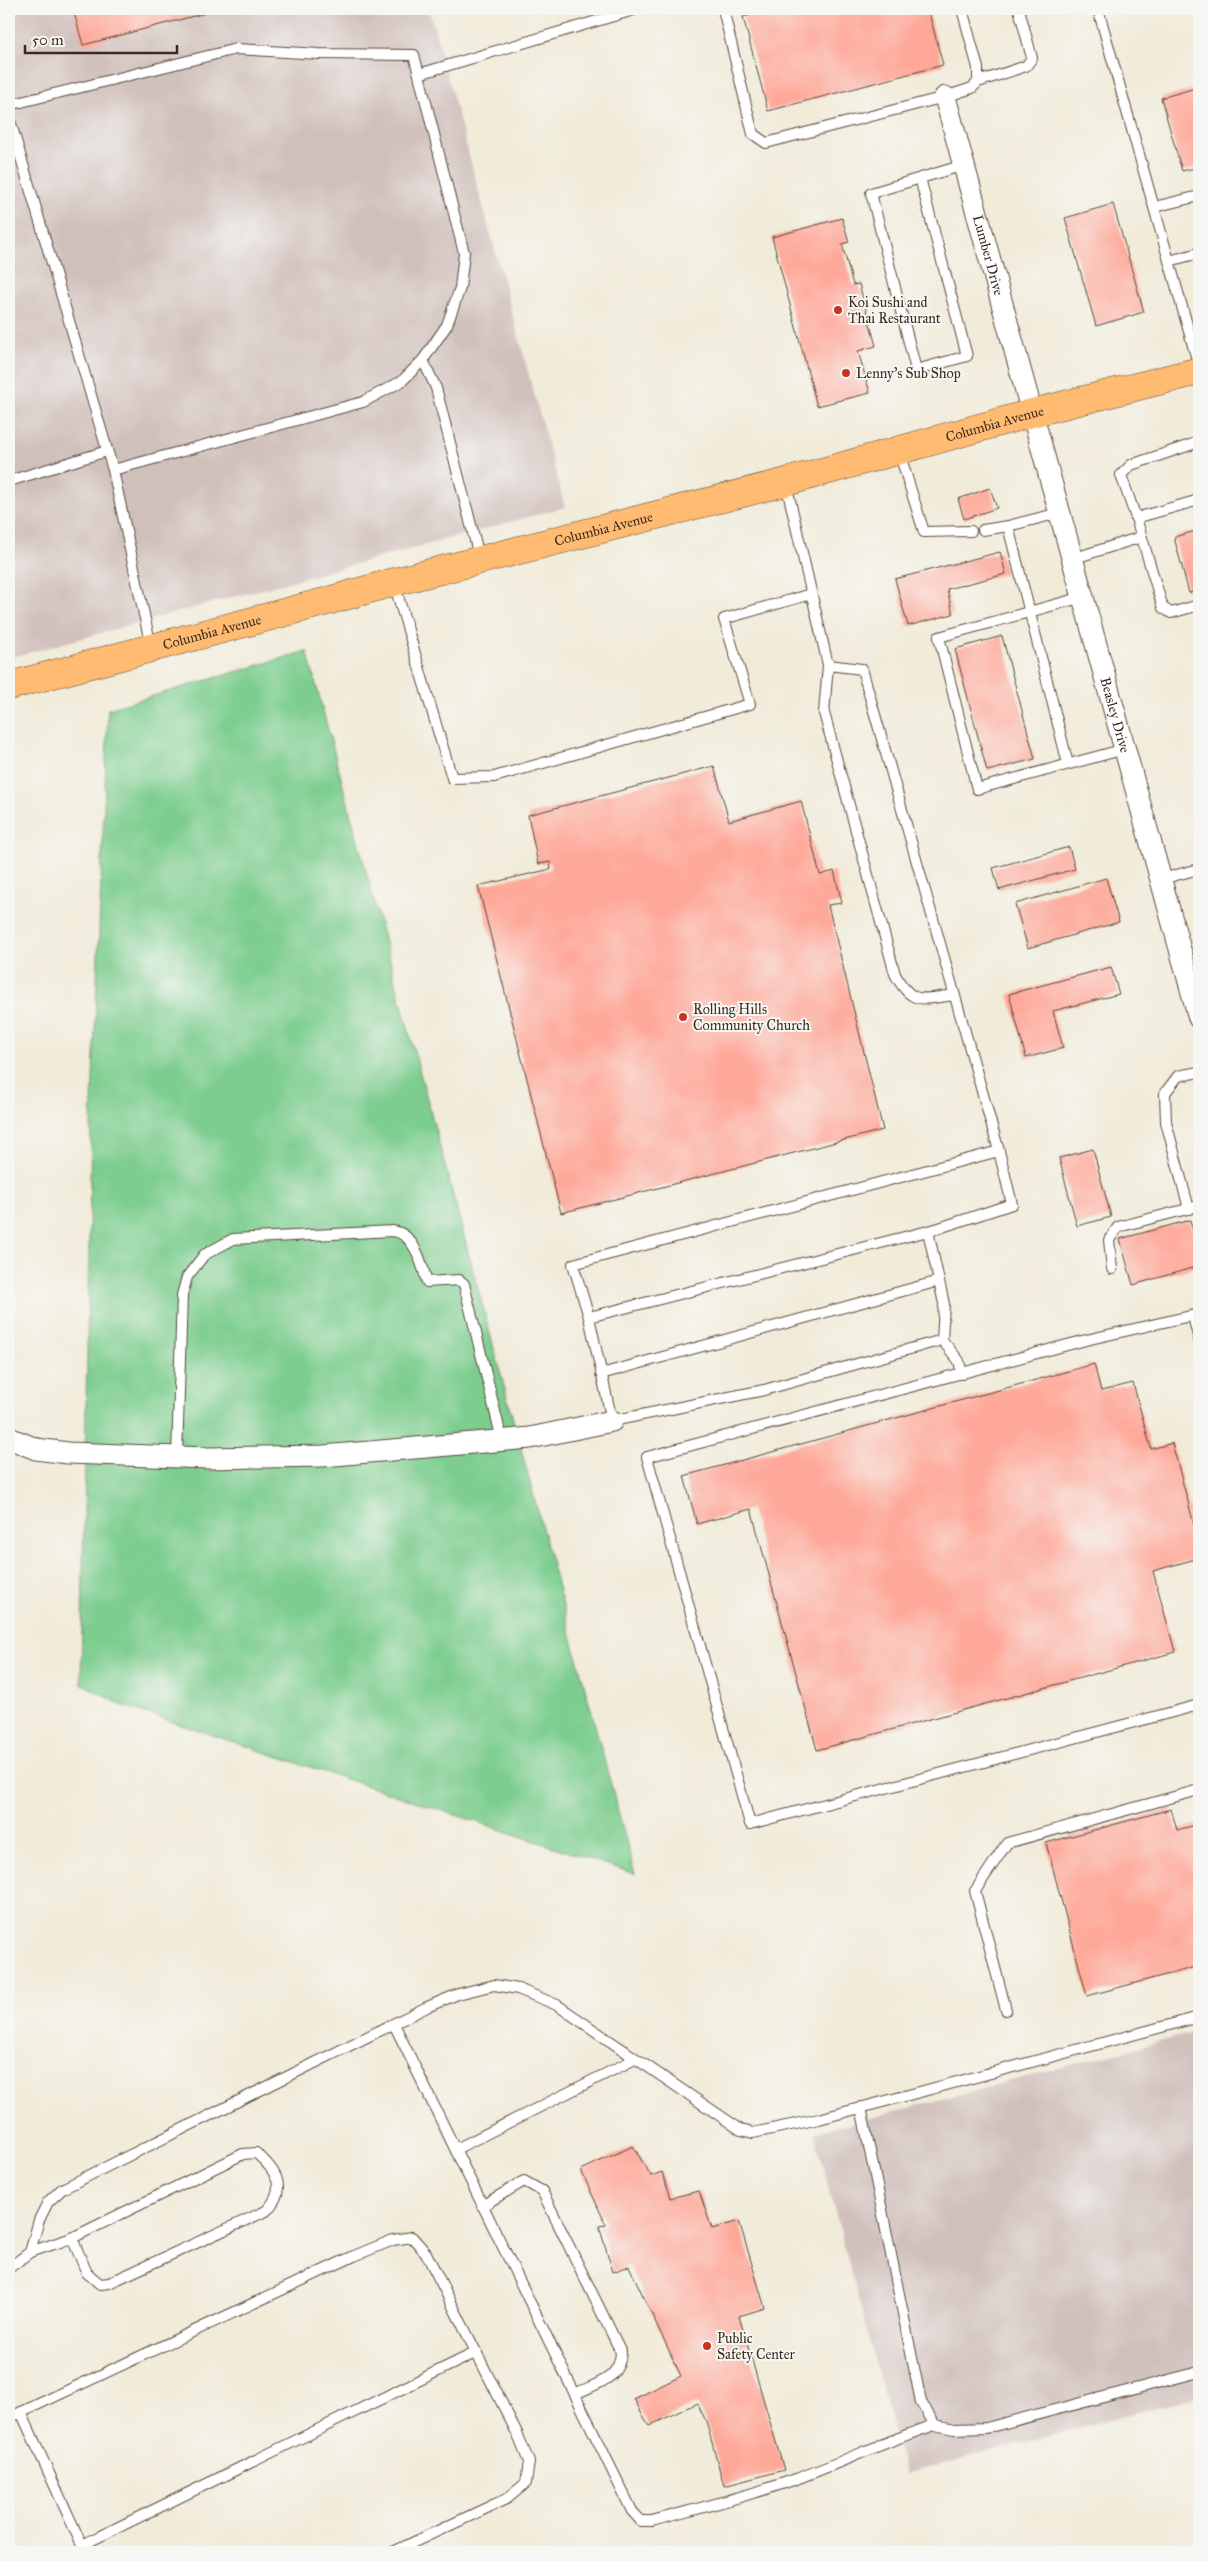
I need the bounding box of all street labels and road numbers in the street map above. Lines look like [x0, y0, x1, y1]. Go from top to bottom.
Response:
street label: Lumber Drive [969, 213, 1008, 297]
street label: Columbia Avenue [944, 402, 1046, 445]
street label: Columbia Avenue [552, 508, 655, 549]
street label: Columbia Avenue [161, 611, 263, 653]
street label: Beasley Drive [1097, 675, 1134, 755]

